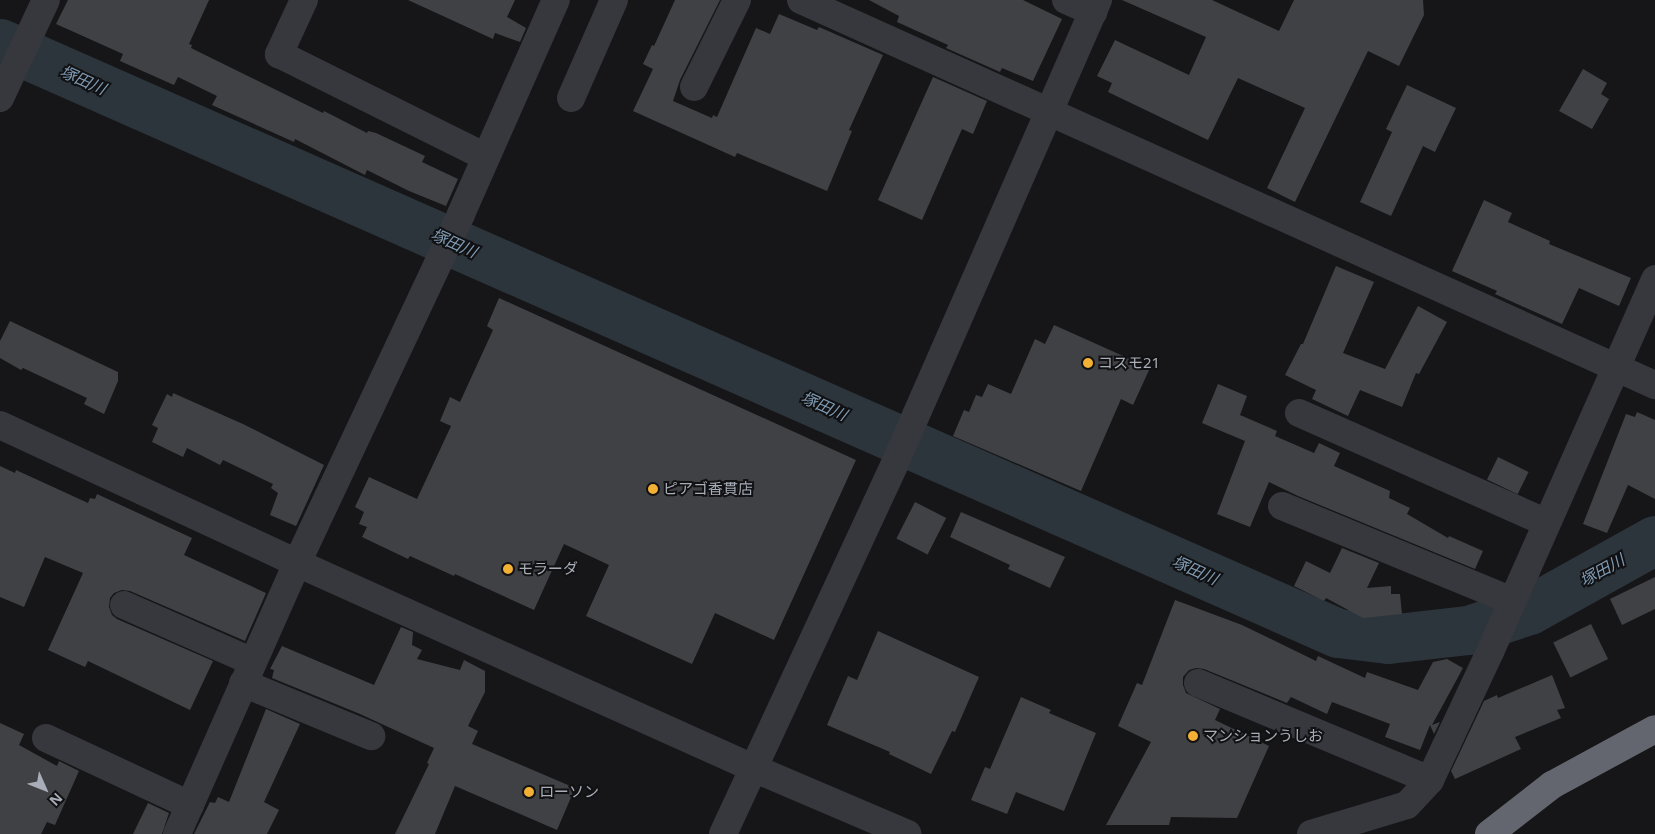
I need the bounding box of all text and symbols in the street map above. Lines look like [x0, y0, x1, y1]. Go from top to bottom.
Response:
water label: 塚田川 [57, 61, 109, 99]
water label: 塚田川 [428, 224, 480, 262]
place label: コスモ21 [1098, 354, 1160, 372]
marker: コスモ21 [1082, 357, 1094, 369]
water label: 塚田川 [798, 387, 850, 425]
place label: ピアゴ香貫店 [663, 480, 753, 498]
marker: ピアゴ香貫店 [647, 483, 659, 495]
water label: 塚田川 [1576, 550, 1628, 590]
water label: 塚田川 [1169, 551, 1221, 589]
place label: モラーダ [518, 560, 578, 578]
marker: モラーダ [502, 563, 514, 575]
place label: マンションうしお [1203, 727, 1323, 745]
marker: マンションうしお [1187, 730, 1199, 742]
north arrow [20, 764, 70, 814]
place label: ローソン [539, 783, 599, 801]
marker: ローソン [523, 786, 535, 798]
text: N [45, 789, 67, 810]

